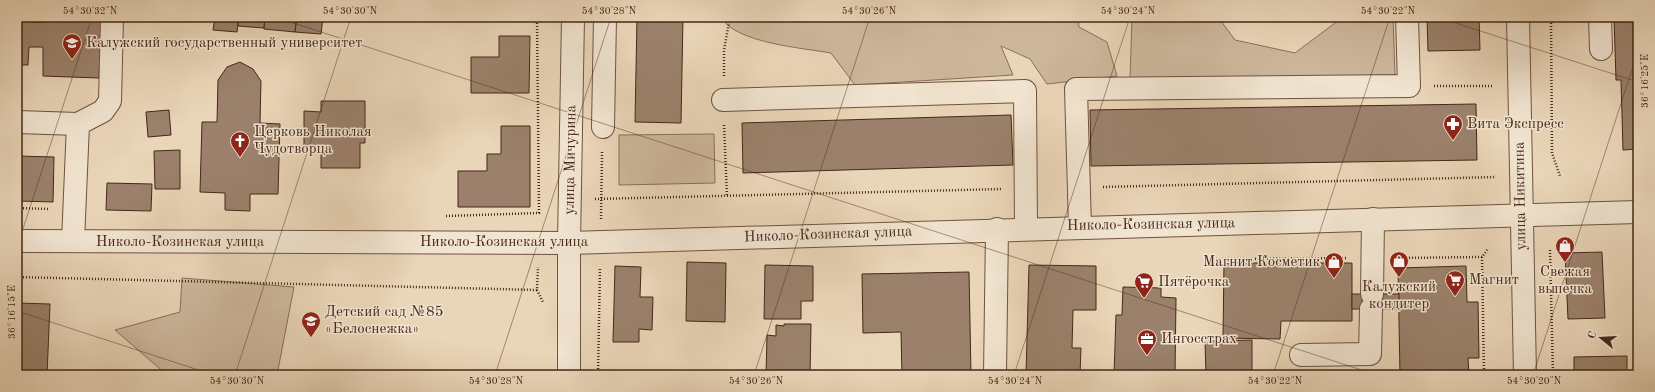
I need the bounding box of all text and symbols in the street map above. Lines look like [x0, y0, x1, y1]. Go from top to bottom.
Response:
text: 54°30'32"N [63, 6, 118, 16]
text: 54°30'30"N [323, 6, 378, 16]
text: 54°30'28"N [582, 6, 637, 16]
text: 54°30'26"N [842, 6, 897, 16]
text: 54°30'24"N [1101, 6, 1156, 16]
text: 54°30'22"N [1361, 6, 1416, 16]
school or university icon: Калужский государственный университет [61, 32, 83, 60]
place label: Калужский государственный университет [86, 36, 362, 51]
text: 36°16'25"E [1640, 54, 1650, 108]
street label: улица Мичурина [563, 104, 579, 215]
pharmacy icon: Вита Экспресс [1442, 113, 1464, 141]
place label: Вита Экспресс [1467, 117, 1564, 132]
place label: Церковь Николая Чудотворца [254, 125, 372, 157]
church icon: Церковь Николая Чудотворца [229, 130, 251, 158]
street label: улица Никитина [1513, 141, 1529, 251]
street label: Николо-Козинская улица [1067, 216, 1236, 234]
street label: Николо-Козинская улица [744, 225, 913, 245]
street label: Николо-Козинская улица [96, 235, 265, 250]
street label: Николо-Козинская улица [420, 235, 589, 250]
shop icon: Свежая выпечка [1554, 235, 1576, 263]
shop icon: Калужский кондитер [1388, 250, 1410, 278]
shop icon: Магнит Косметик [1323, 251, 1345, 279]
place label: Магнит Косметик [1203, 255, 1320, 270]
place label: Свежая выпечка [1538, 265, 1593, 297]
supermarket icon: Магнит [1444, 269, 1466, 297]
supermarket icon: Пятёрочка [1133, 271, 1155, 299]
place label: Магнит [1469, 273, 1519, 288]
place label: Пятёрочка [1158, 275, 1230, 290]
place label: Калужский кондитер [1362, 280, 1436, 312]
text: 36°16'15"E [7, 285, 17, 339]
place label: Детский сад №85 «Белоснежка» [325, 305, 443, 337]
school or university icon: Детский сад №85 «Белоснежка» [300, 310, 322, 338]
north arrow [1581, 318, 1621, 358]
office icon: Ингосстрах [1136, 328, 1158, 356]
text: С [1587, 330, 1599, 341]
place label: Ингосстрах [1161, 332, 1237, 347]
text: 54°30'30"N [210, 376, 265, 386]
text: 54°30'28"N [469, 376, 524, 386]
text: 54°30'26"N [729, 376, 784, 386]
text: 54°30'24"N [988, 376, 1043, 386]
text: 54°30'22"N [1248, 376, 1303, 386]
text: 54°30'20"N [1507, 376, 1562, 386]

